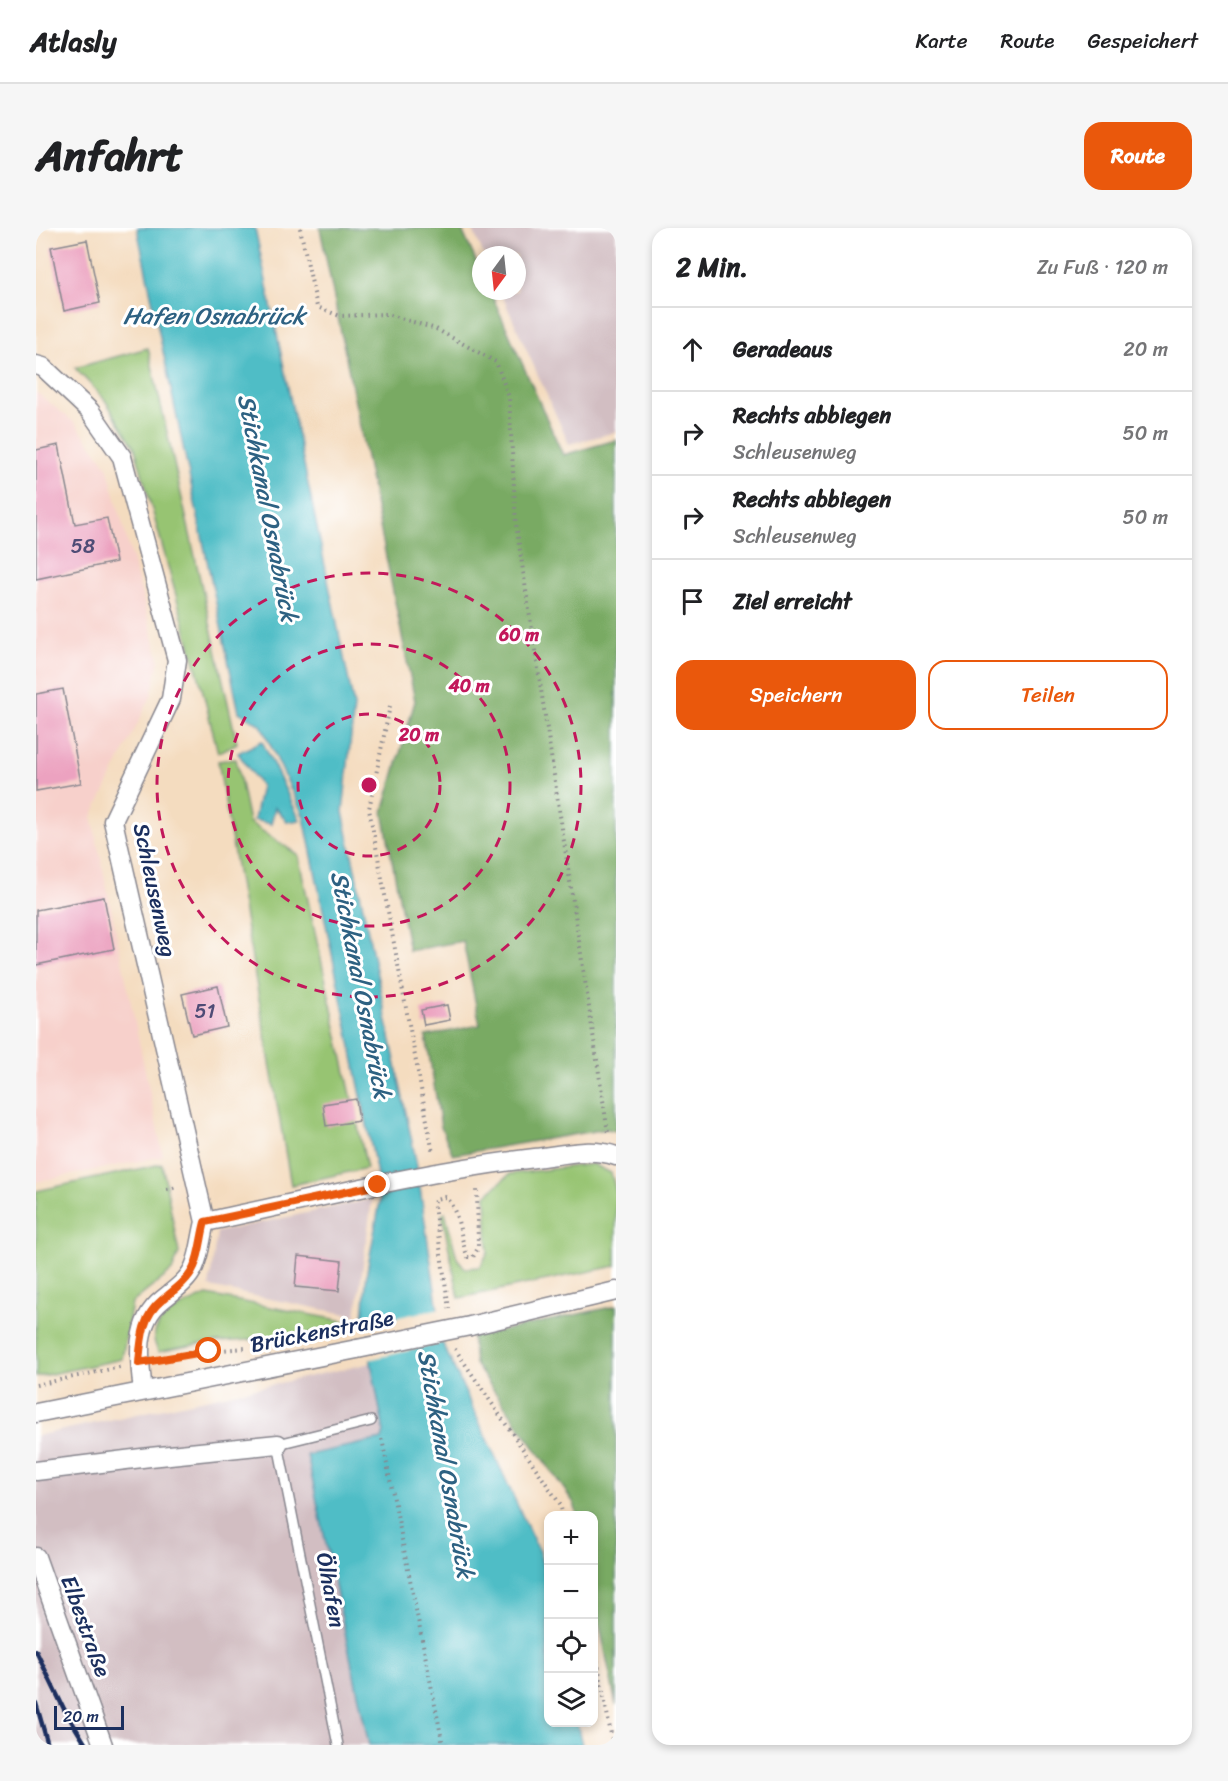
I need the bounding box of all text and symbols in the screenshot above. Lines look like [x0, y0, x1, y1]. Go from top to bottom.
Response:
text: Atlasly [30, 17, 117, 66]
text: Karte [916, 22, 967, 60]
text: Route [1000, 22, 1054, 60]
text: Gespeichert [1087, 22, 1198, 60]
text: Anfahrt [36, 119, 183, 193]
button: Route [1084, 122, 1192, 190]
text: 2 Min. [676, 244, 748, 290]
north arrow [472, 246, 526, 300]
text: Zu Fuß · 120 m [1037, 250, 1168, 285]
water label: Hafen Osnabrück [123, 295, 308, 337]
text: Geradeaus [733, 330, 832, 369]
text: 20 m [1123, 332, 1168, 367]
icon: ahead [676, 333, 709, 366]
water label: Stichkanal Osnabrück [225, 390, 311, 627]
text: Rechts abbiegen [733, 396, 891, 435]
text: 50 m [1123, 416, 1168, 451]
icon: right [676, 417, 709, 450]
text: Schleusenweg [733, 435, 857, 470]
text: Rechts abbiegen [733, 480, 891, 519]
text: 50 m [1123, 500, 1168, 535]
icon: right [676, 501, 709, 534]
text: Schleusenweg [733, 519, 857, 554]
house number: 58 [71, 529, 95, 564]
text: Ziel erreicht [733, 582, 852, 621]
icon: arrive [676, 585, 709, 618]
text: 60 m [498, 619, 539, 651]
button: Speichern [676, 660, 916, 730]
button: Teilen [928, 660, 1168, 730]
text: 40 m [447, 670, 490, 702]
text: 20 m [398, 719, 439, 751]
centre of rings [359, 775, 379, 795]
street label: Schleusenweg [122, 819, 188, 961]
water label: Stichkanal Osnabrück [318, 867, 404, 1104]
house number: 51 [195, 994, 215, 1029]
route end [364, 1171, 390, 1197]
street label: Brückenstraße [247, 1298, 397, 1364]
route start [195, 1337, 221, 1363]
water label: Stichkanal Osnabrück [405, 1346, 487, 1583]
map controls [544, 1511, 598, 1727]
button: + [544, 1511, 598, 1565]
street label: Ölhafen [305, 1549, 357, 1631]
button: − [544, 1565, 598, 1619]
street label: Elbestraße [50, 1570, 123, 1683]
button: locate [544, 1619, 598, 1673]
button: layers [544, 1673, 598, 1727]
text: 20 m [63, 1702, 99, 1731]
scale bar [54, 1703, 124, 1730]

